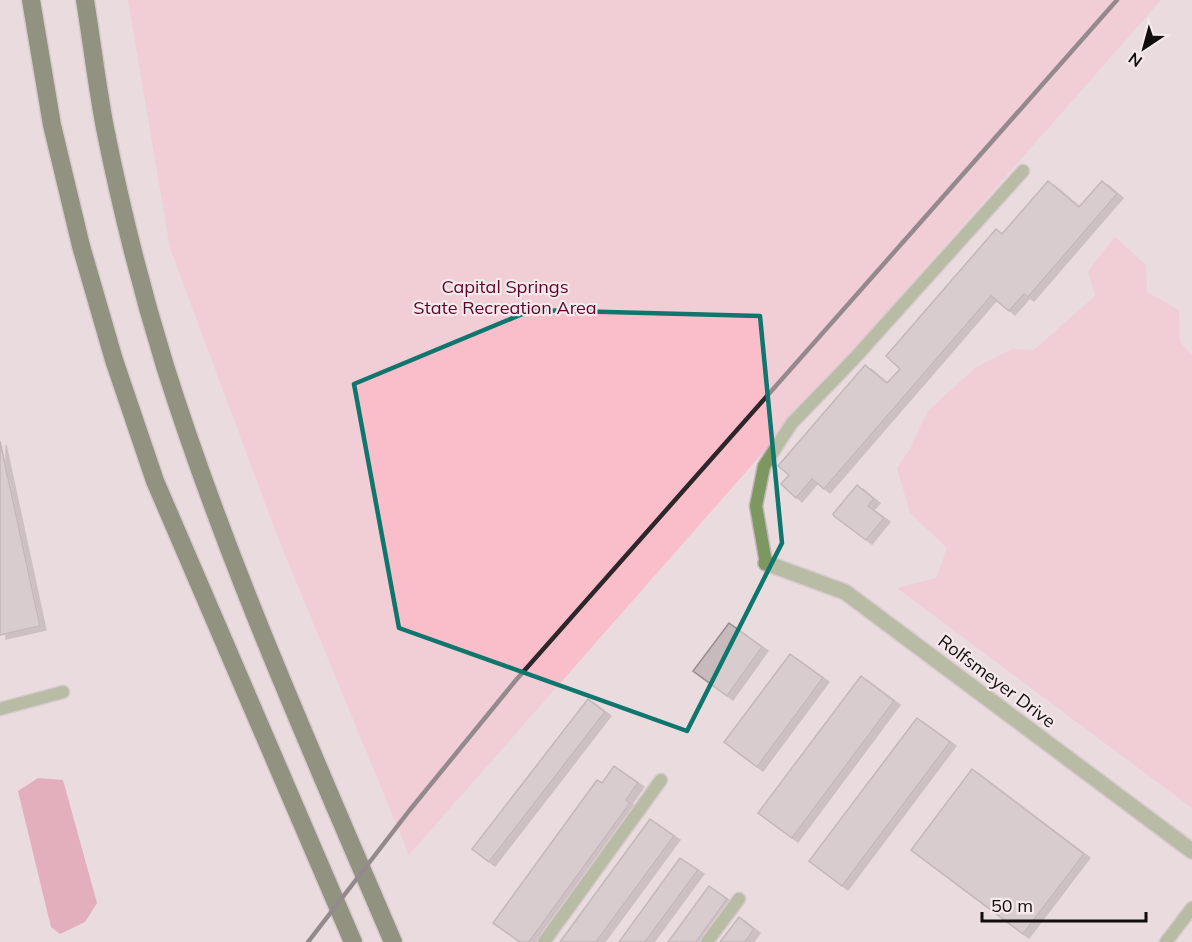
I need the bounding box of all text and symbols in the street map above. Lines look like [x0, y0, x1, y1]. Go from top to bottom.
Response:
north arrow [1114, 18, 1174, 78]
text: N [1124, 48, 1146, 72]
park label: Capital Springs State Recreation Area [413, 275, 597, 319]
street label: Rolfsmeyer Drive [934, 629, 1060, 733]
scale bar [982, 885, 1146, 923]
text: 50 m [991, 894, 1033, 917]

